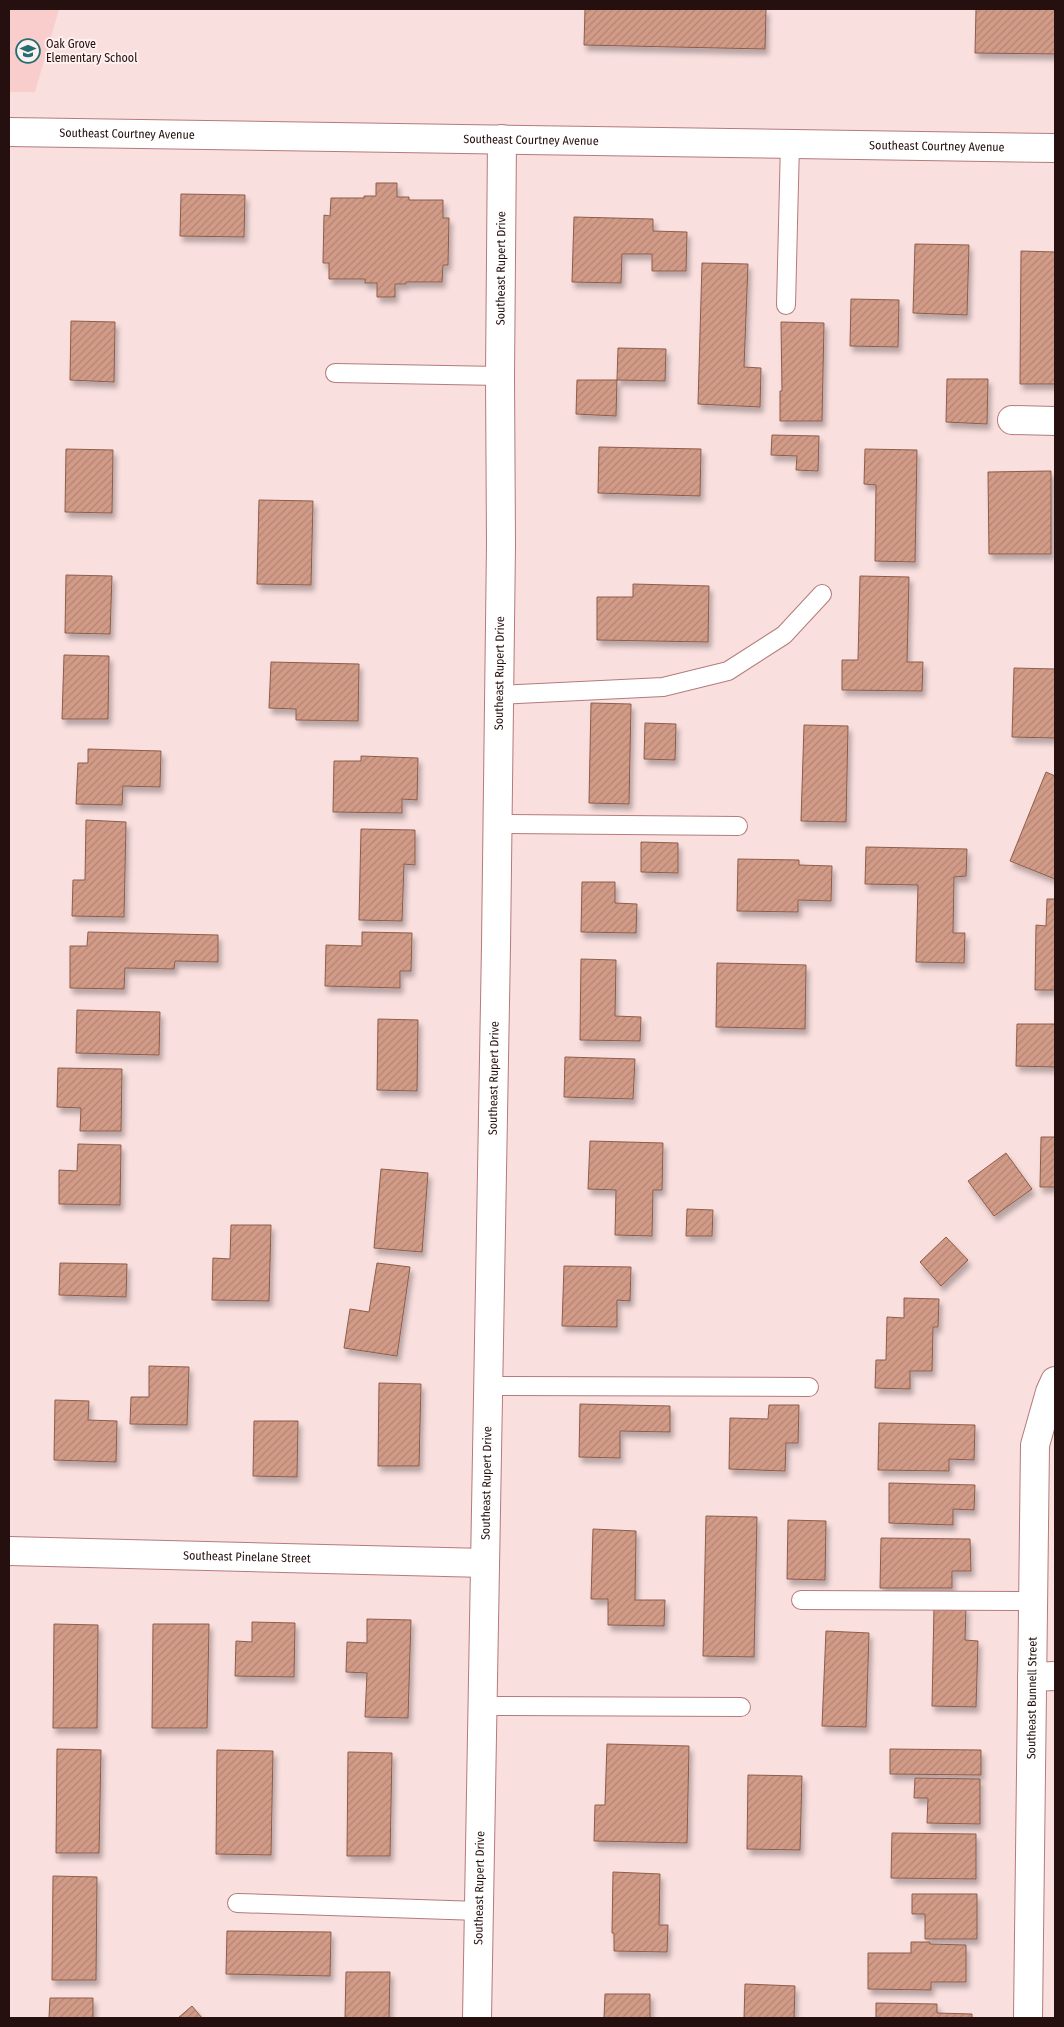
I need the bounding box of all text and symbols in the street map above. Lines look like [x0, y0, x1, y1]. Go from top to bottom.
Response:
place label: Oak Grove Elementary School [46, 37, 137, 65]
school or university icon: Oak Grove Elementary School [15, 38, 41, 64]
street label: Southeast Courtney Avenue [59, 126, 195, 142]
street label: Southeast Courtney Avenue [463, 132, 599, 148]
street label: Southeast Courtney Avenue [869, 138, 1005, 154]
street label: Southeast Rupert Drive [493, 211, 508, 325]
street label: Southeast Rupert Drive [492, 616, 507, 730]
street label: Southeast Rupert Drive [486, 1021, 502, 1135]
street label: Southeast Rupert Drive [478, 1426, 494, 1540]
street label: Southeast Pinelane Street [183, 1548, 311, 1566]
street label: Southeast Bunnell Street [1024, 1637, 1040, 1759]
street label: Southeast Rupert Drive [471, 1831, 487, 1945]

